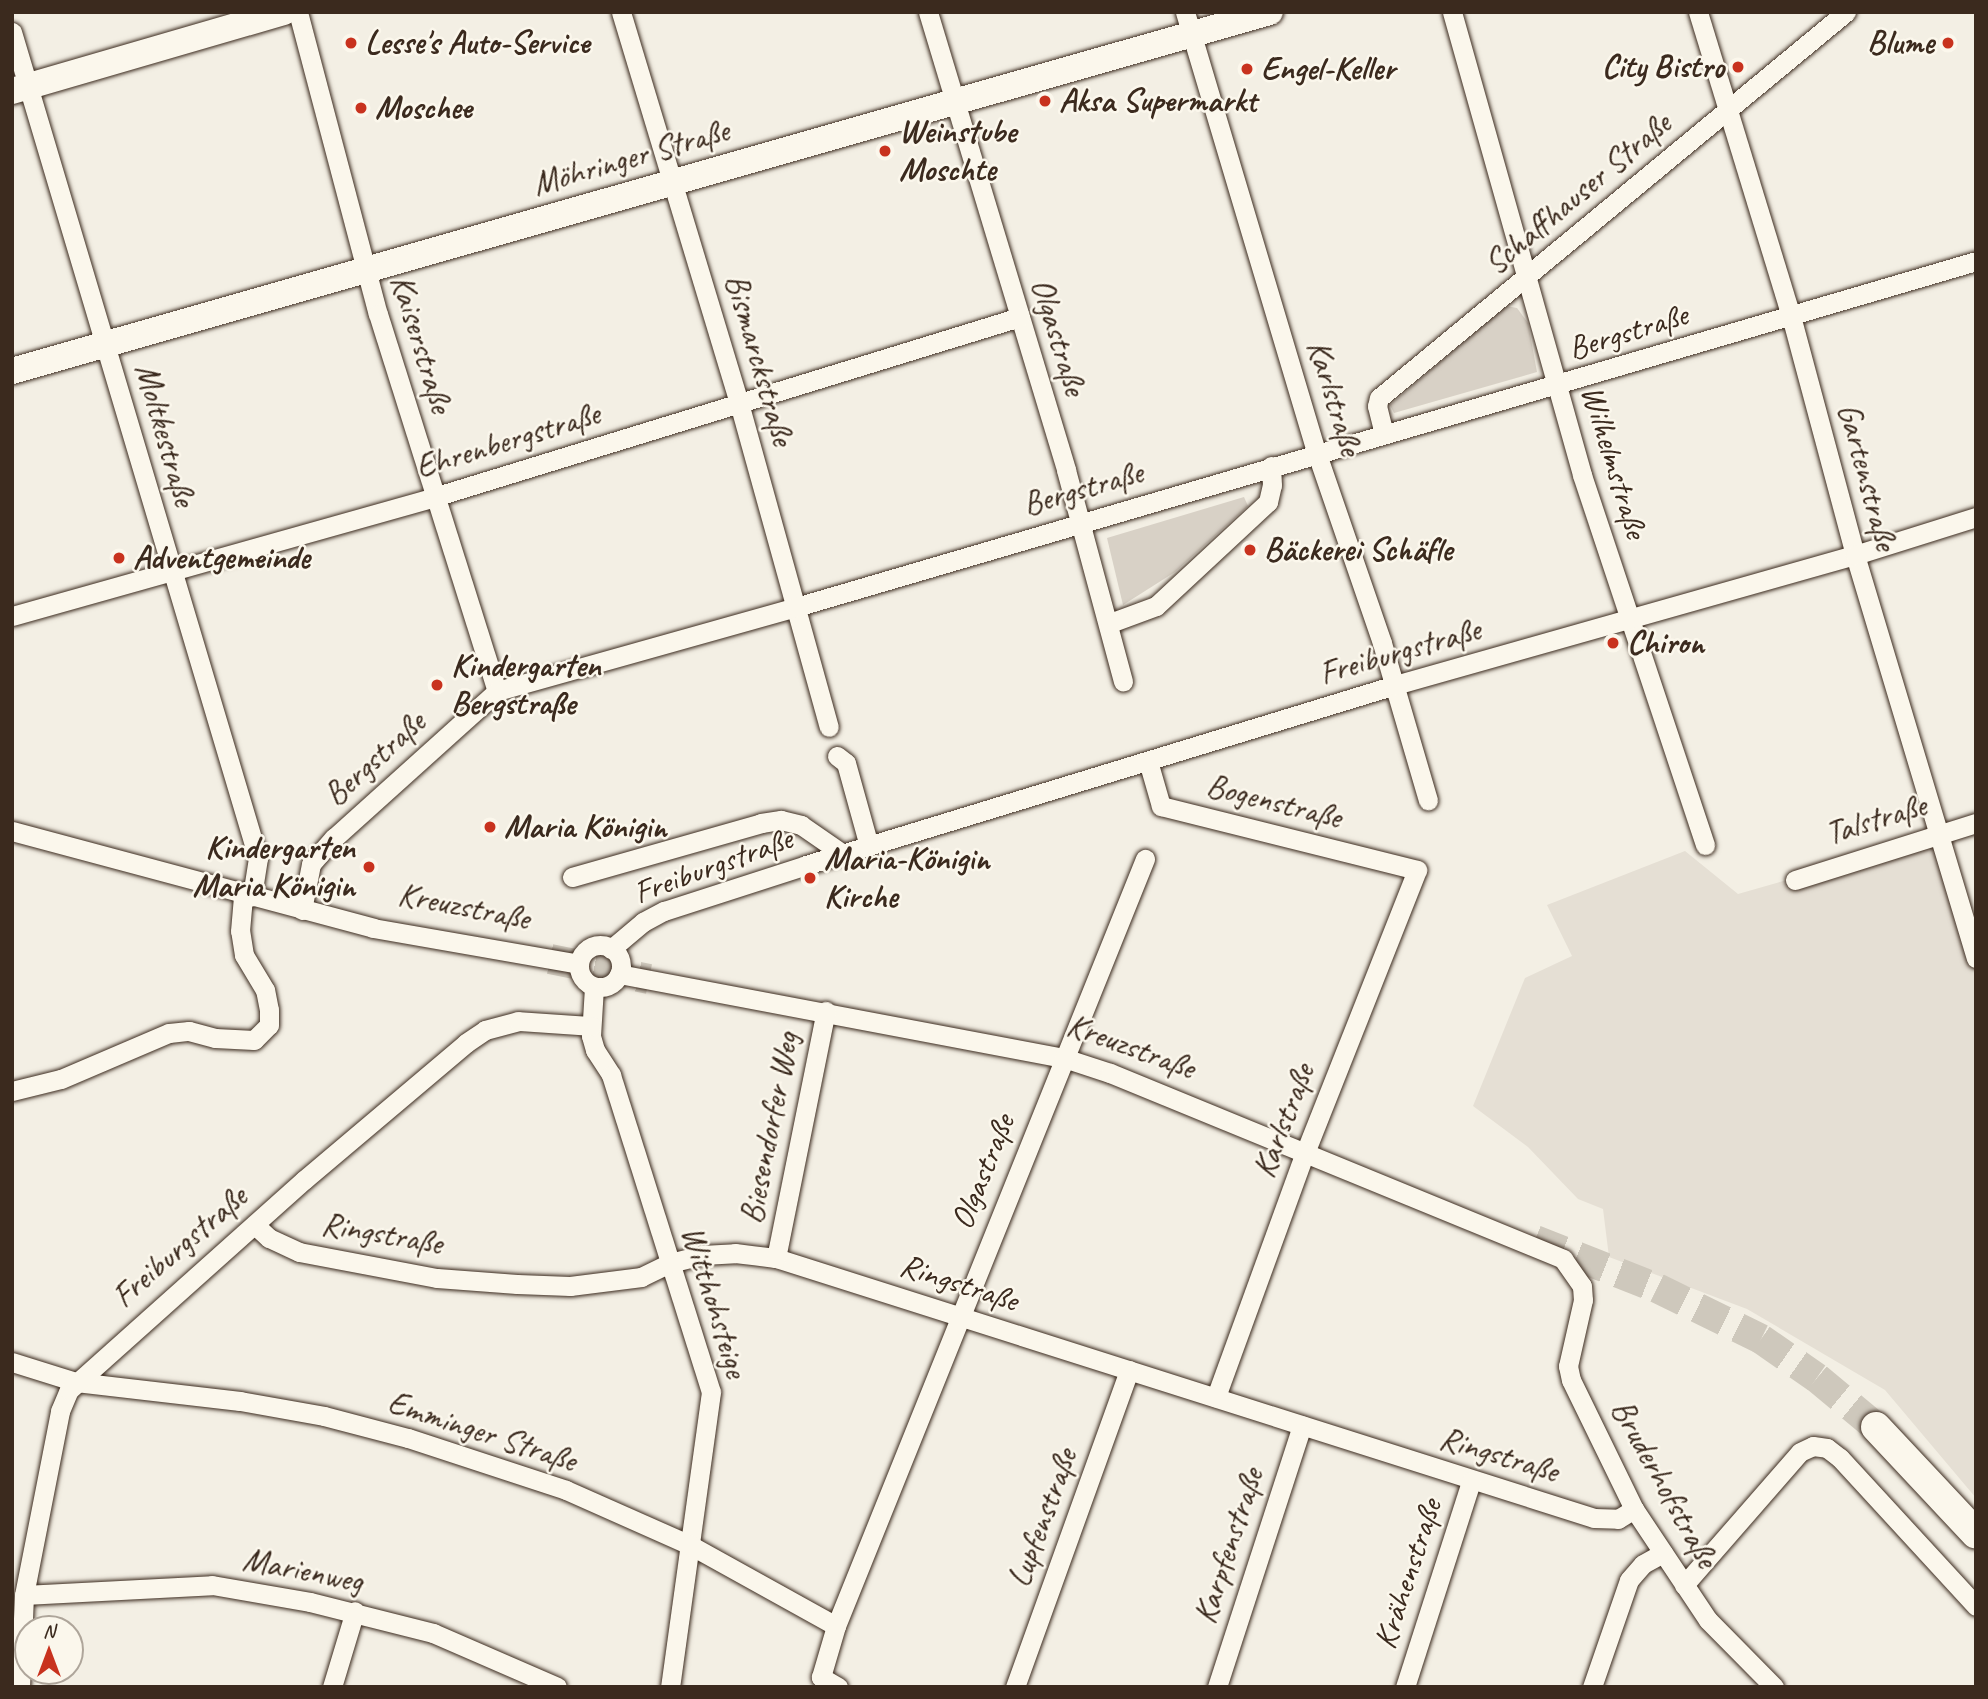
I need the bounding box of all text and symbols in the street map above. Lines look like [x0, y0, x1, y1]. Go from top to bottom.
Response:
place label: Lesse's Auto-Service [365, 23, 590, 63]
place label: Blume [1867, 23, 1934, 63]
marker: Lesse's Auto-Service [343, 35, 359, 51]
marker: Blume [1940, 35, 1956, 51]
place label: City Bistro [1601, 47, 1724, 87]
place label: Engel-Keller [1261, 49, 1395, 89]
marker: City Bistro [1730, 59, 1746, 75]
marker: Engel-Keller [1239, 61, 1255, 77]
place label: Aksa Supermarkt [1059, 81, 1253, 121]
place label: Moschee [375, 88, 472, 128]
marker: Aksa Supermarkt [1037, 93, 1053, 109]
marker: Moschee [353, 100, 369, 116]
street label: Schaffhauser Straße [1476, 104, 1680, 284]
street label: Möhringer Straße [528, 111, 734, 205]
place label: Weinstube Moschte [899, 112, 1016, 190]
marker: Weinstube Moschte [877, 143, 893, 159]
street label: Kaiserstraße [381, 270, 461, 418]
street label: Bismarckstraße [716, 270, 802, 450]
street label: Olgastraße [1022, 274, 1094, 400]
street label: Bergstraße [1564, 295, 1692, 369]
street label: Karlstraße [1298, 336, 1370, 460]
street label: Moltkestraße [126, 359, 204, 511]
street label: Wilhelmstraße [1572, 381, 1656, 543]
street label: Ehrenbergstraße [411, 394, 605, 488]
street label: Gartenstraße [1828, 399, 1906, 555]
street label: Bergstraße [1019, 453, 1147, 525]
place label: Bäckerei Schäfle [1264, 530, 1452, 570]
place label: Adventgemeinde [133, 538, 310, 578]
marker: Bäckerei Schäfle [1242, 542, 1258, 558]
marker: Adventgemeinde [111, 550, 127, 566]
street label: Freiburgstraße [1315, 610, 1485, 694]
place label: Chiron [1627, 623, 1704, 663]
marker: Chiron [1605, 635, 1621, 651]
place label: Kindergarten Bergstraße [451, 646, 601, 724]
marker: Kindergarten Bergstraße [429, 677, 445, 693]
street label: Bergstraße [316, 703, 434, 815]
street label: Bogenstraße [1202, 766, 1346, 838]
street label: Talstraße [1821, 786, 1931, 854]
place label: Maria Königin [504, 807, 667, 847]
marker: Maria Königin [482, 819, 498, 835]
street label: Freiburgstraße [628, 819, 798, 913]
place label: Kindergarten Maria Königin [192, 828, 355, 906]
place label: Maria-Königin Kirche [824, 839, 989, 917]
marker: Kindergarten Maria Königin [361, 859, 377, 875]
marker: Maria-Königin Kirche [802, 870, 818, 886]
street label: Kreuzstraße [395, 875, 533, 939]
street label: Kreuzstraße [1062, 1006, 1200, 1088]
street label: Biesendorfer Weg [732, 1029, 808, 1227]
street label: Karlstraße [1244, 1059, 1324, 1183]
street label: Olgastraße [942, 1109, 1024, 1235]
street label: Freiburgstraße [104, 1178, 256, 1316]
street label: Ringstraße [319, 1204, 445, 1264]
street label: Witthohsteige [672, 1222, 756, 1382]
street label: Ringstraße [895, 1245, 1023, 1321]
street label: Emminger Straße [382, 1383, 582, 1481]
street label: Bruderhofstraße [1602, 1393, 1726, 1575]
street label: Ringstraße [1435, 1418, 1563, 1492]
street label: Lupfenstraße [1000, 1444, 1086, 1592]
street label: Karpfenstraße [1185, 1464, 1273, 1628]
street label: Krähenstraße [1365, 1494, 1451, 1654]
street label: Marienweg [240, 1540, 366, 1602]
north arrow [14, 1615, 84, 1685]
text: N [43, 1619, 55, 1643]

